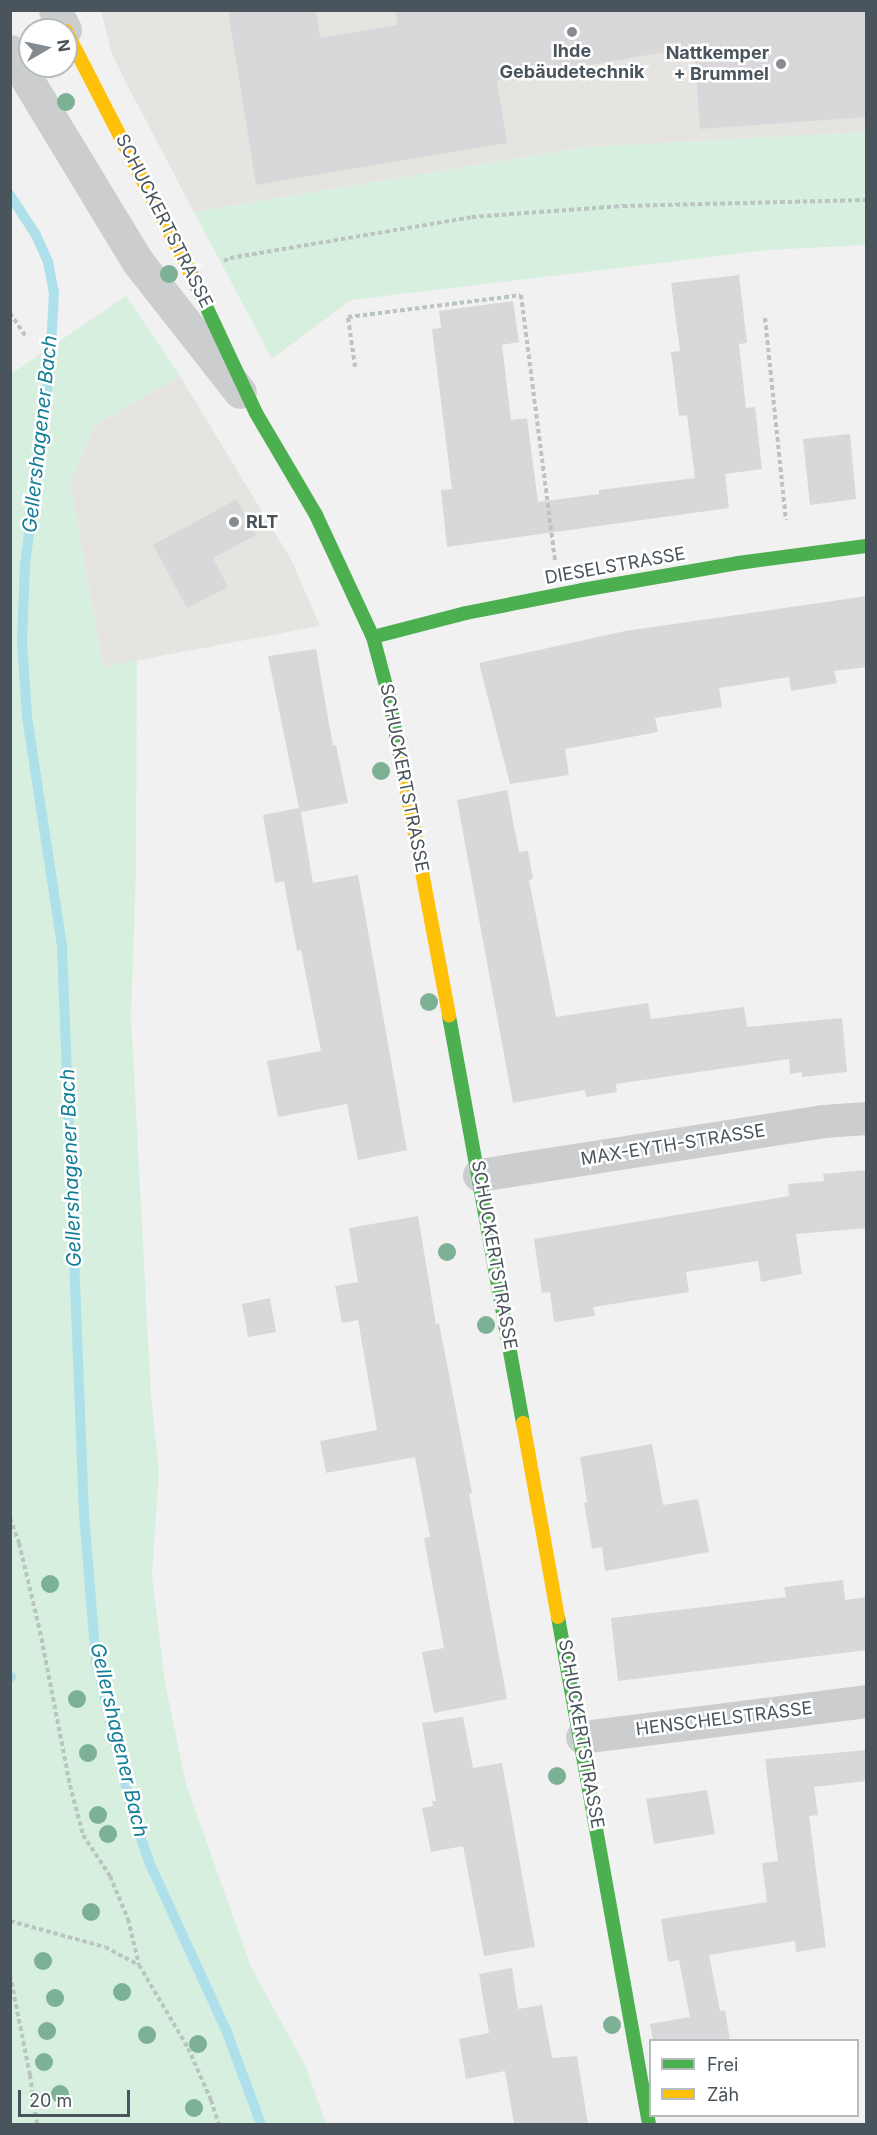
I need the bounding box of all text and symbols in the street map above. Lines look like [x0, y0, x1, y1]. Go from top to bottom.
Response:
north arrow [18, 18, 78, 78]
marker: Ihde Gebäudetechnik [565, 25, 579, 39]
text: N [53, 38, 75, 53]
place label: Ihde Gebäudetechnik [500, 41, 644, 84]
place label: Nattkemper + Brummel [666, 43, 769, 86]
marker: Nattkemper + Brummel [774, 57, 788, 71]
street label: SCHUCKERTSTRASSE [111, 131, 217, 311]
water label: Gellershagener Bach [18, 334, 62, 534]
place label: RLT [246, 511, 278, 533]
marker: RLT [227, 515, 241, 529]
street label: DIESELSTRASSE [543, 543, 687, 589]
street label: SCHUCKERTSTRASSE [375, 682, 433, 874]
water label: Gellershagener Bach [56, 1068, 86, 1268]
street label: MAX-EYTH-STRASSE [579, 1120, 767, 1170]
street label: SCHUCKERTSTRASSE [467, 1159, 521, 1351]
street label: SCHUCKERTSTRASSE [554, 1638, 608, 1830]
water label: Gellershagener Bach [85, 1640, 153, 1840]
street label: HENSCHELSTRASSE [634, 1697, 814, 1741]
legend [649, 2039, 859, 2117]
text: Frei [707, 2054, 738, 2075]
scale bar [21, 2078, 134, 2116]
text: Zäh [707, 2084, 739, 2105]
text: 20 m [29, 2090, 72, 2111]

